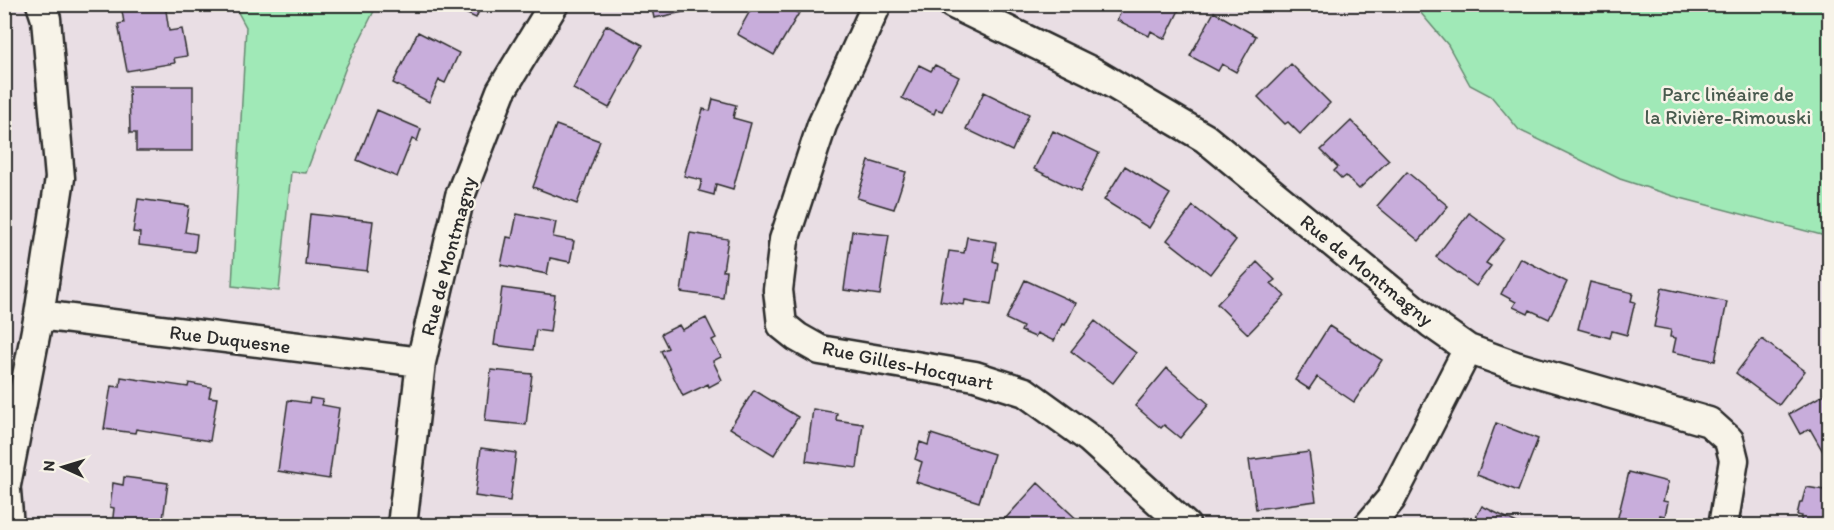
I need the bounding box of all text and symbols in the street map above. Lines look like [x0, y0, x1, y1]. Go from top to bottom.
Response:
park label: Parc linéaire de la Rivière-Rimouski [1645, 82, 1811, 129]
street label: Rue de Montmagny [415, 173, 481, 338]
street label: Rue de Montmagny [1296, 209, 1439, 331]
street label: Rue Duquesne [168, 320, 292, 358]
street label: Rue Gilles-Hocquart [820, 335, 996, 395]
north arrow [33, 437, 93, 497]
text: N [39, 460, 58, 472]

